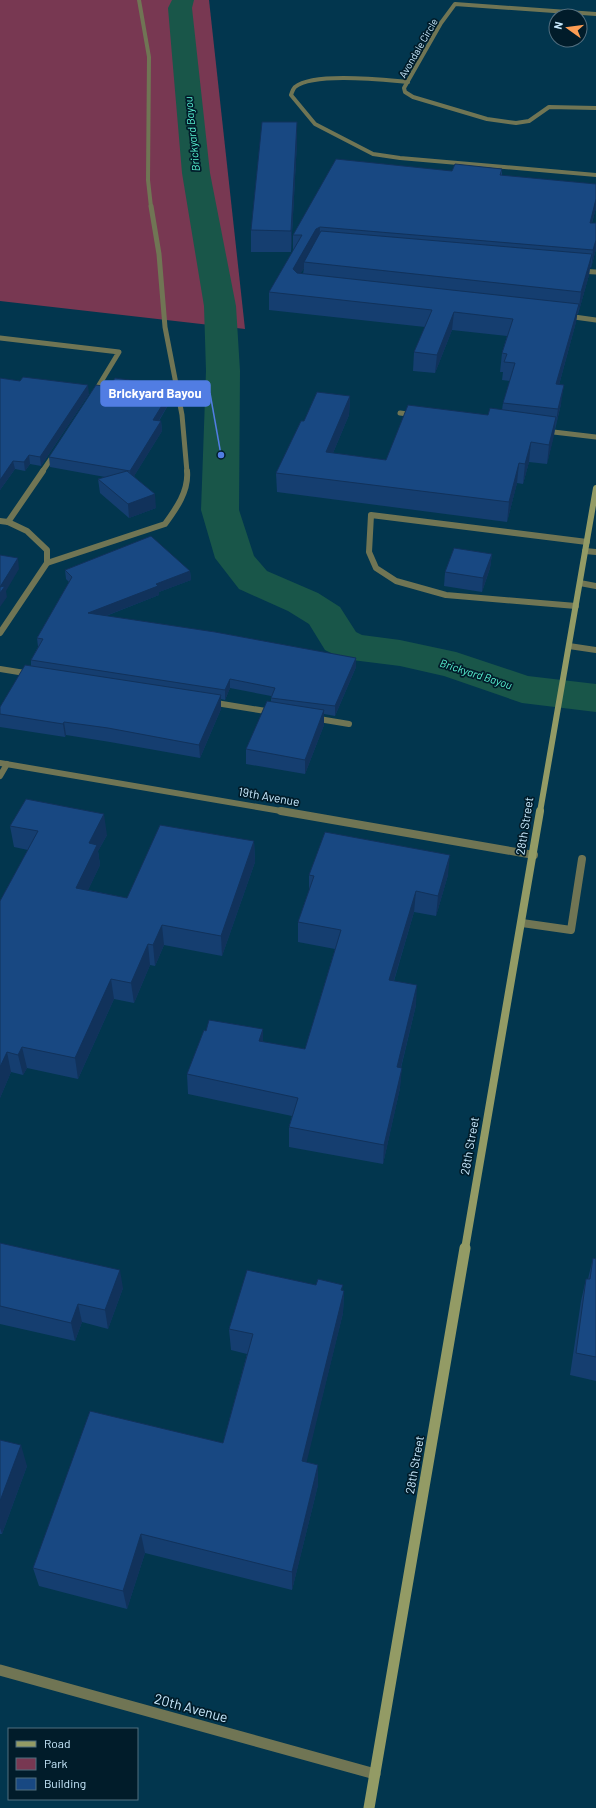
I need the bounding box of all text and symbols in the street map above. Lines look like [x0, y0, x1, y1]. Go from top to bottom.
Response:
north arrow [548, 8, 588, 48]
street label: Avondale Circle [396, 16, 440, 80]
text: N [551, 20, 565, 31]
water label: Brickyard Bayou [181, 96, 202, 172]
callout: Brickyard Bayou [101, 381, 210, 406]
text: Brickyard Bayou [108, 385, 202, 401]
water label: Brickyard Bayou [438, 656, 514, 691]
street label: 19th Avenue [238, 784, 301, 808]
street label: 28th Street [513, 796, 536, 856]
street label: 28th Street [457, 1116, 481, 1176]
street label: 28th Street [402, 1435, 426, 1495]
street label: 20th Avenue [153, 1690, 230, 1725]
legend [8, 1728, 138, 1800]
text: Road [44, 1736, 71, 1750]
text: Park [44, 1756, 68, 1770]
text: Building [44, 1776, 86, 1790]

